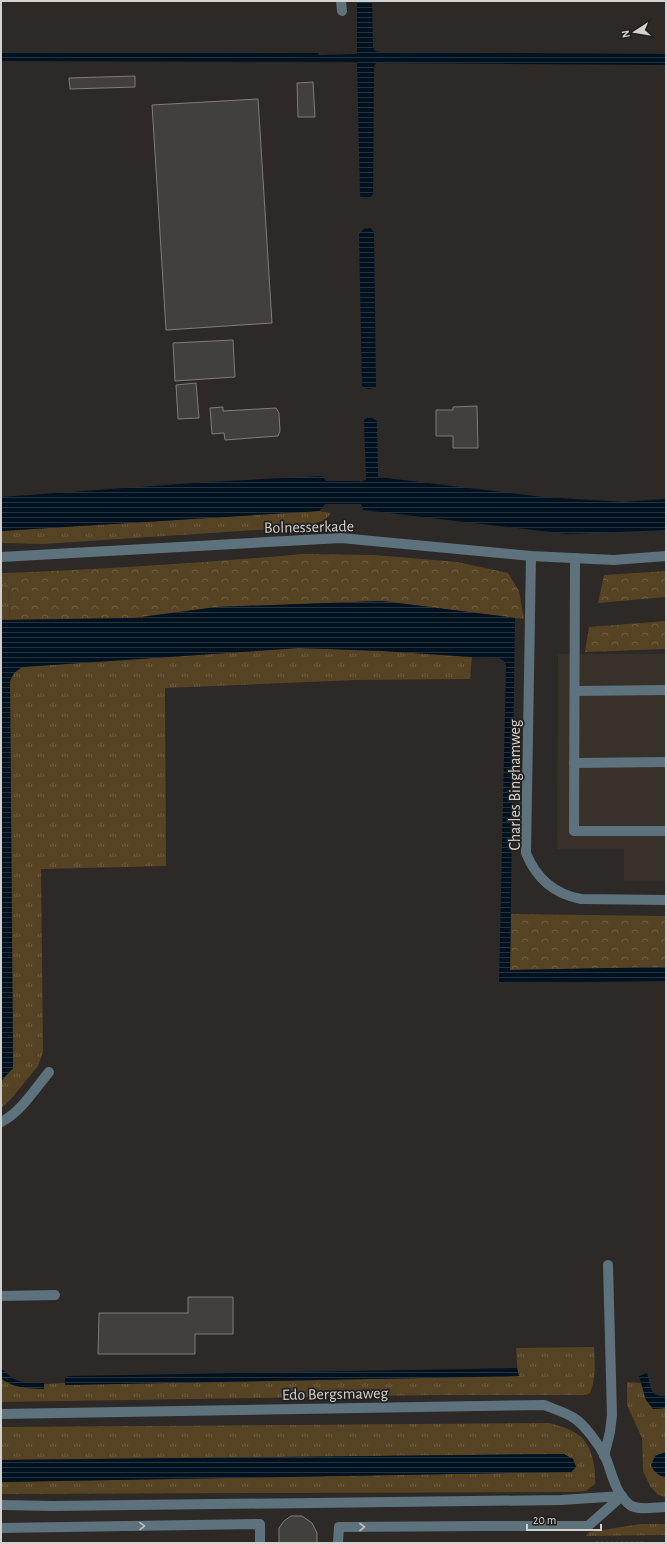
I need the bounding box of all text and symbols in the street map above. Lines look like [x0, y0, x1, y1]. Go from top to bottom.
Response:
north arrow [615, 12, 655, 52]
text: N [620, 29, 632, 39]
street label: Bolnesserkade [264, 518, 354, 536]
street label: Charles Binghamweg [507, 719, 523, 851]
street label: Edo Bergsmaweg [282, 1385, 389, 1403]
scale bar [527, 1506, 601, 1532]
text: 20 m [533, 1514, 556, 1526]
one-way arrow [139, 1522, 145, 1530]
one-way arrow [359, 1523, 365, 1531]

